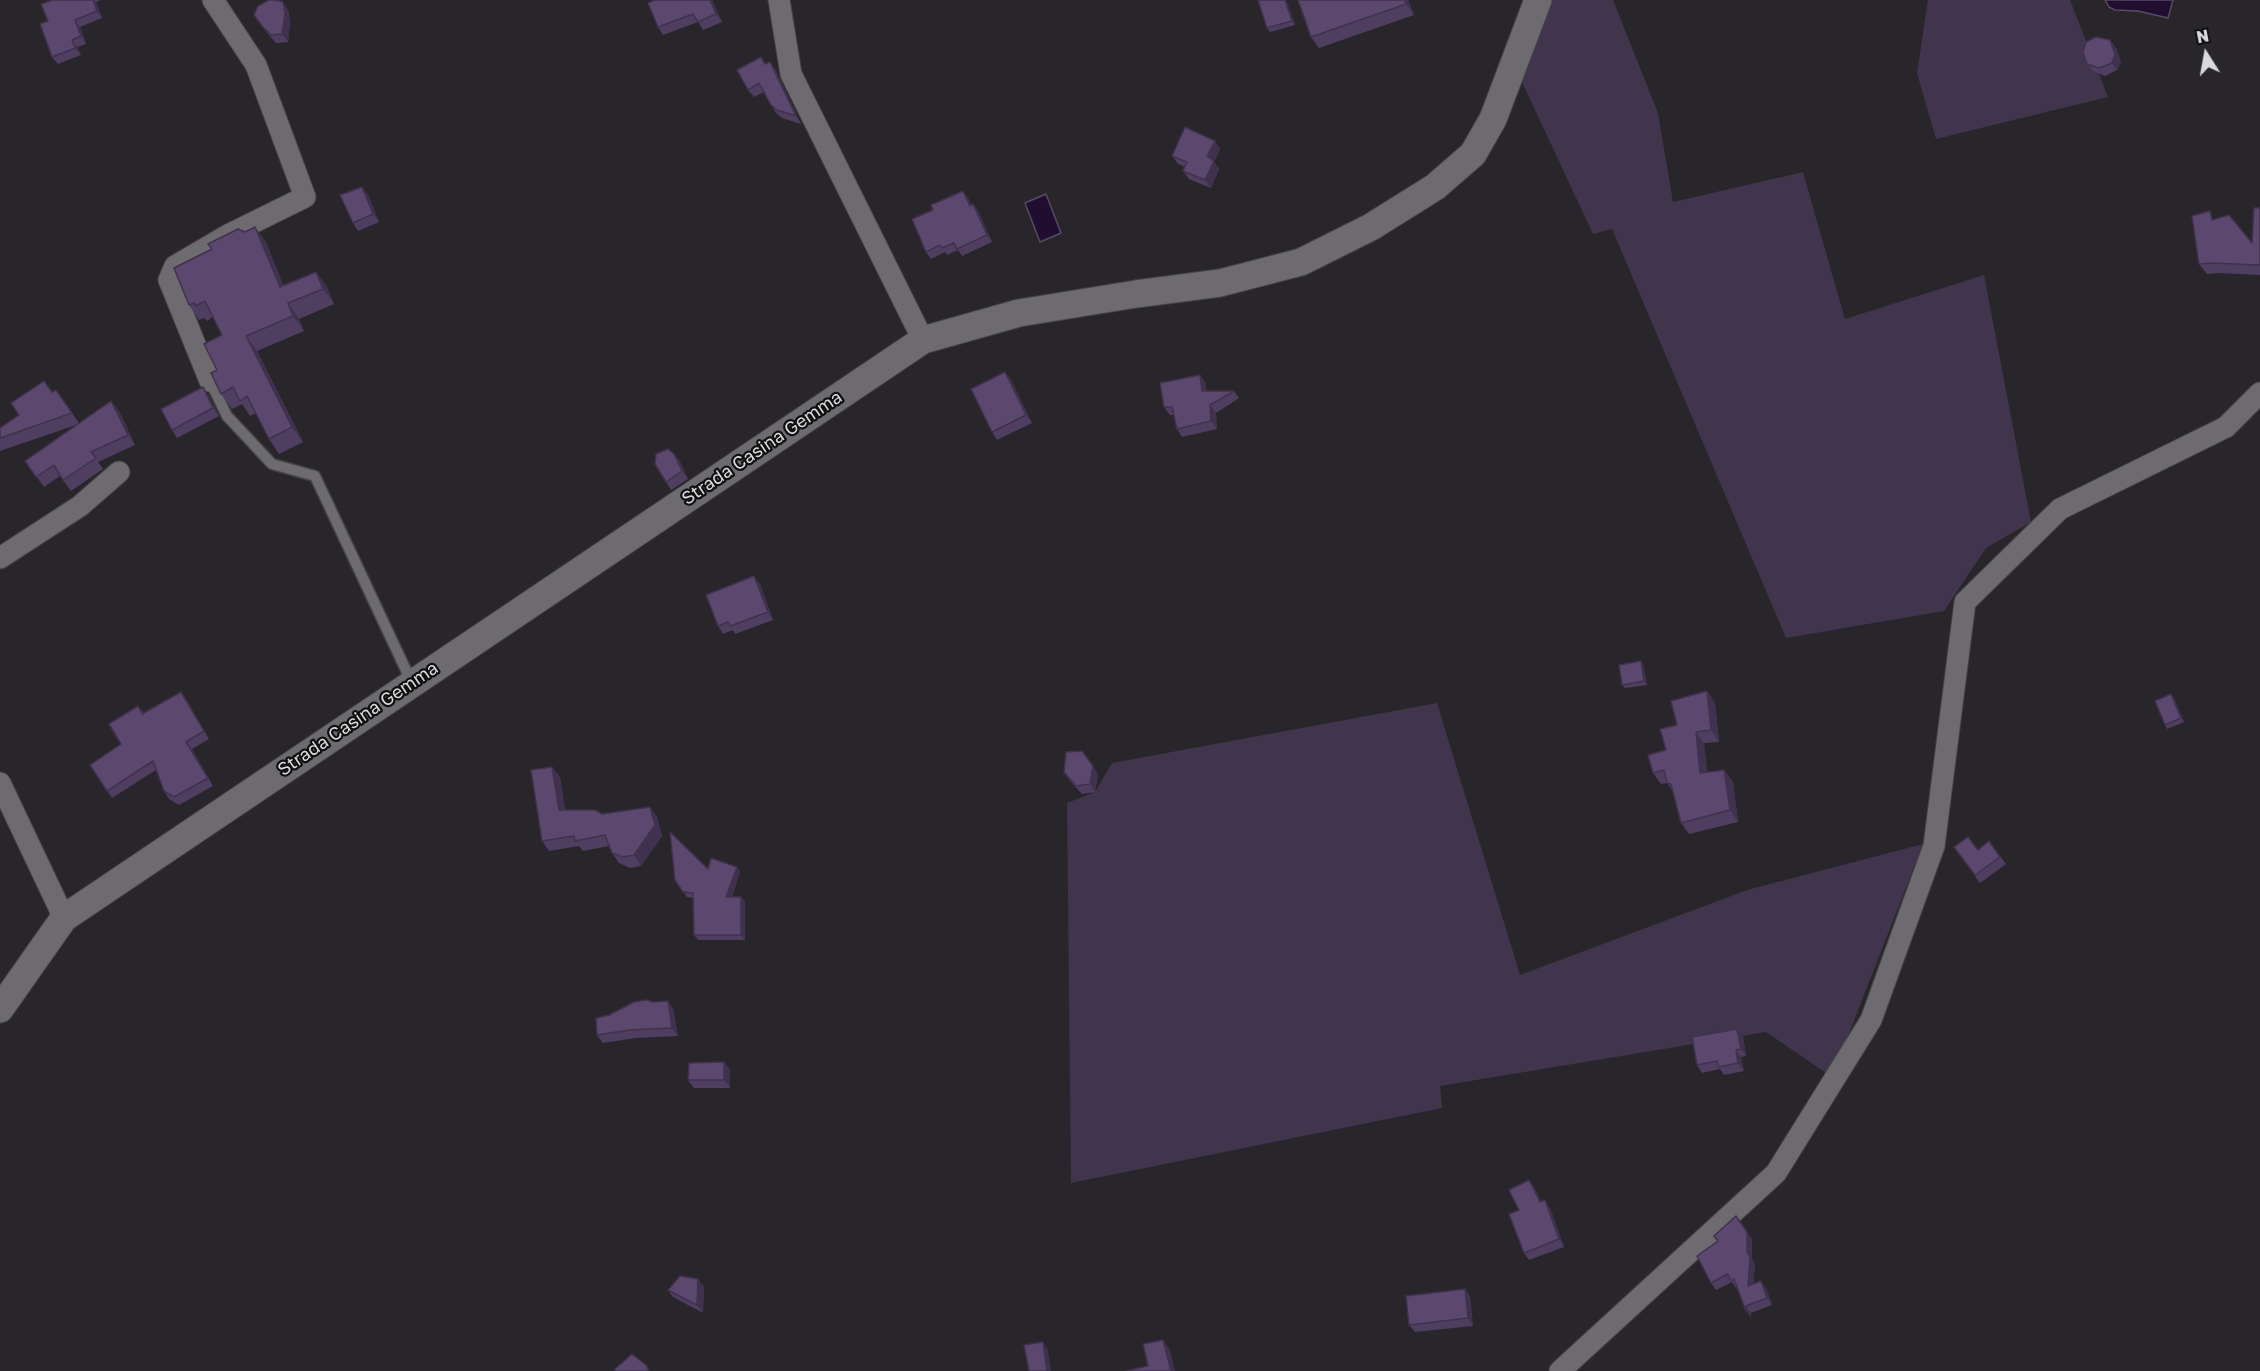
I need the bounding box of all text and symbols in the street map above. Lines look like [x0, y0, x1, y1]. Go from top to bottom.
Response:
north arrow [2176, 24, 2236, 84]
text: N [2195, 25, 2210, 47]
street label: Strada Casina Gemma [678, 386, 846, 510]
street label: Strada Casina Gemma [274, 657, 442, 781]

